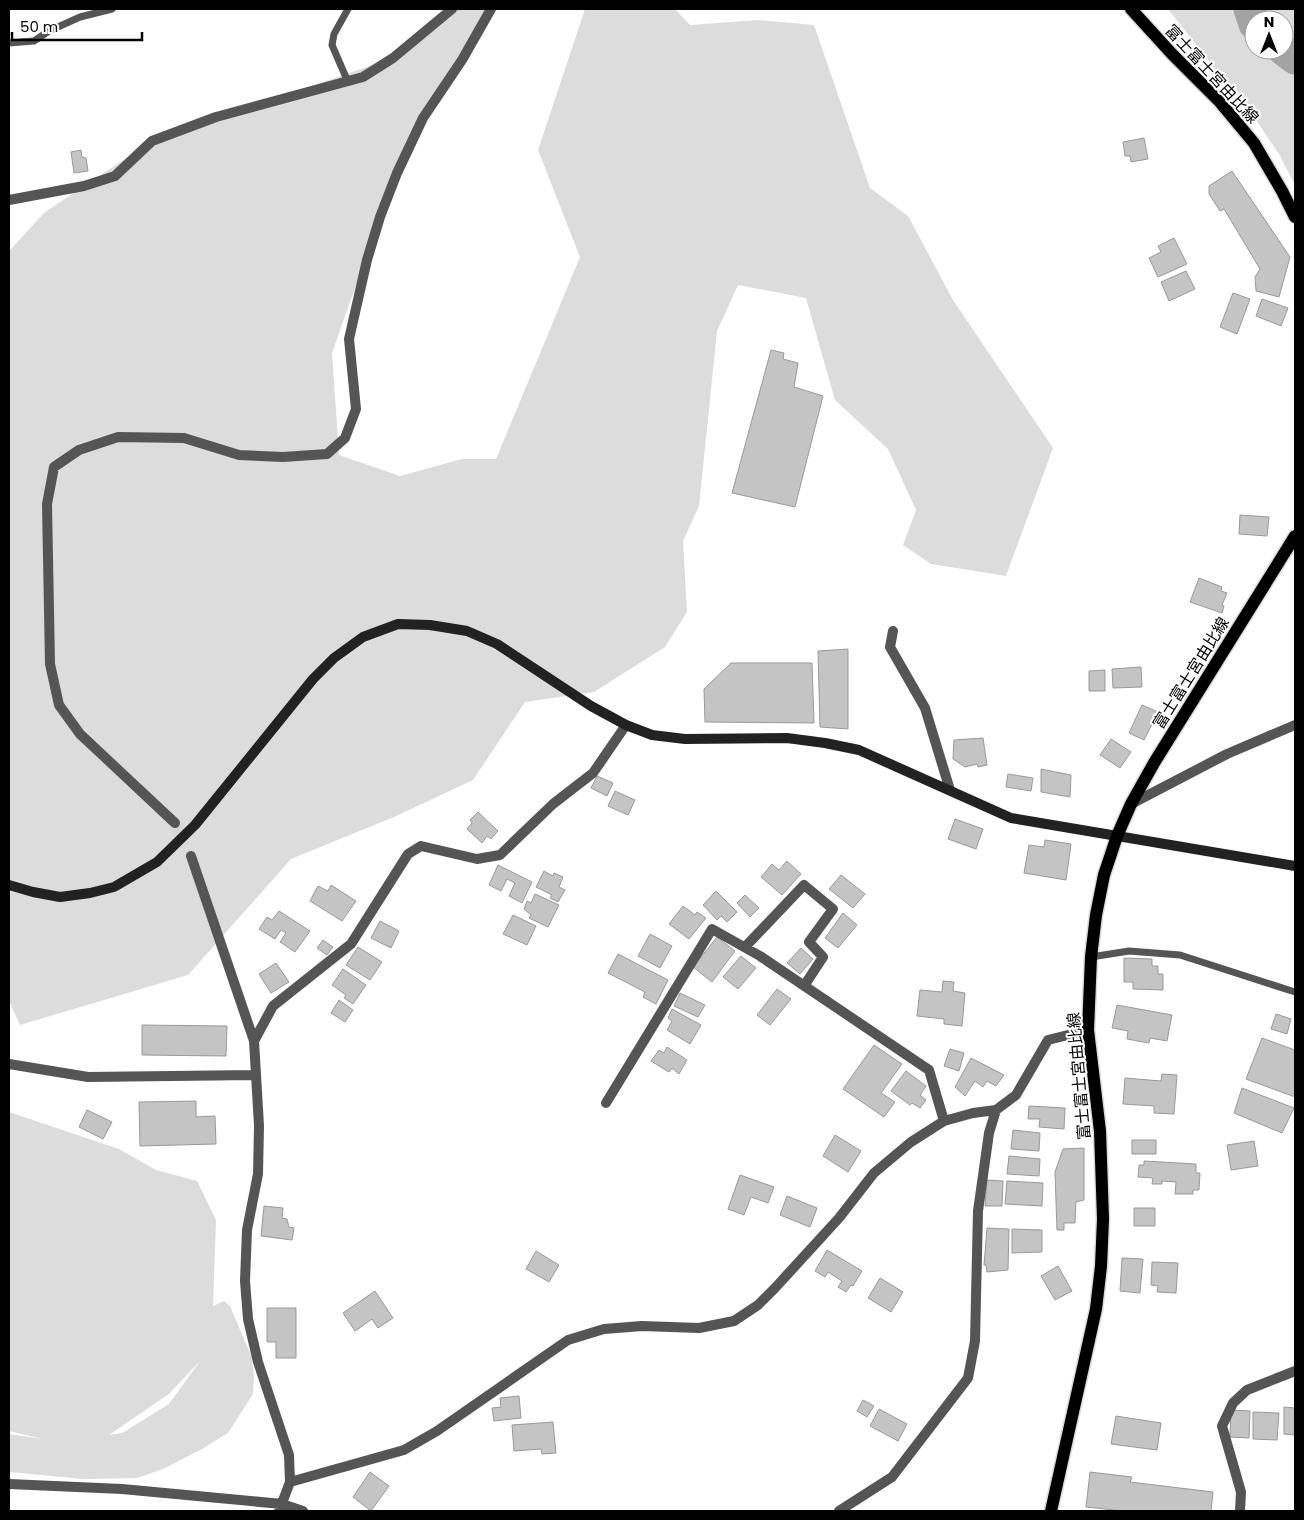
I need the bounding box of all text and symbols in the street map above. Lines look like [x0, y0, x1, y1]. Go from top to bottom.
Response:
scale bar [12, 10, 142, 42]
north arrow [1244, 10, 1294, 60]
text: N [1264, 12, 1274, 32]
text: 50 m [20, 16, 58, 37]
street label: 富士富士宮由比線 [1160, 19, 1264, 129]
street label: 富士富士宮由比線 [1147, 613, 1235, 733]
street label: 富士富士宮由比線 [1062, 1011, 1096, 1141]

